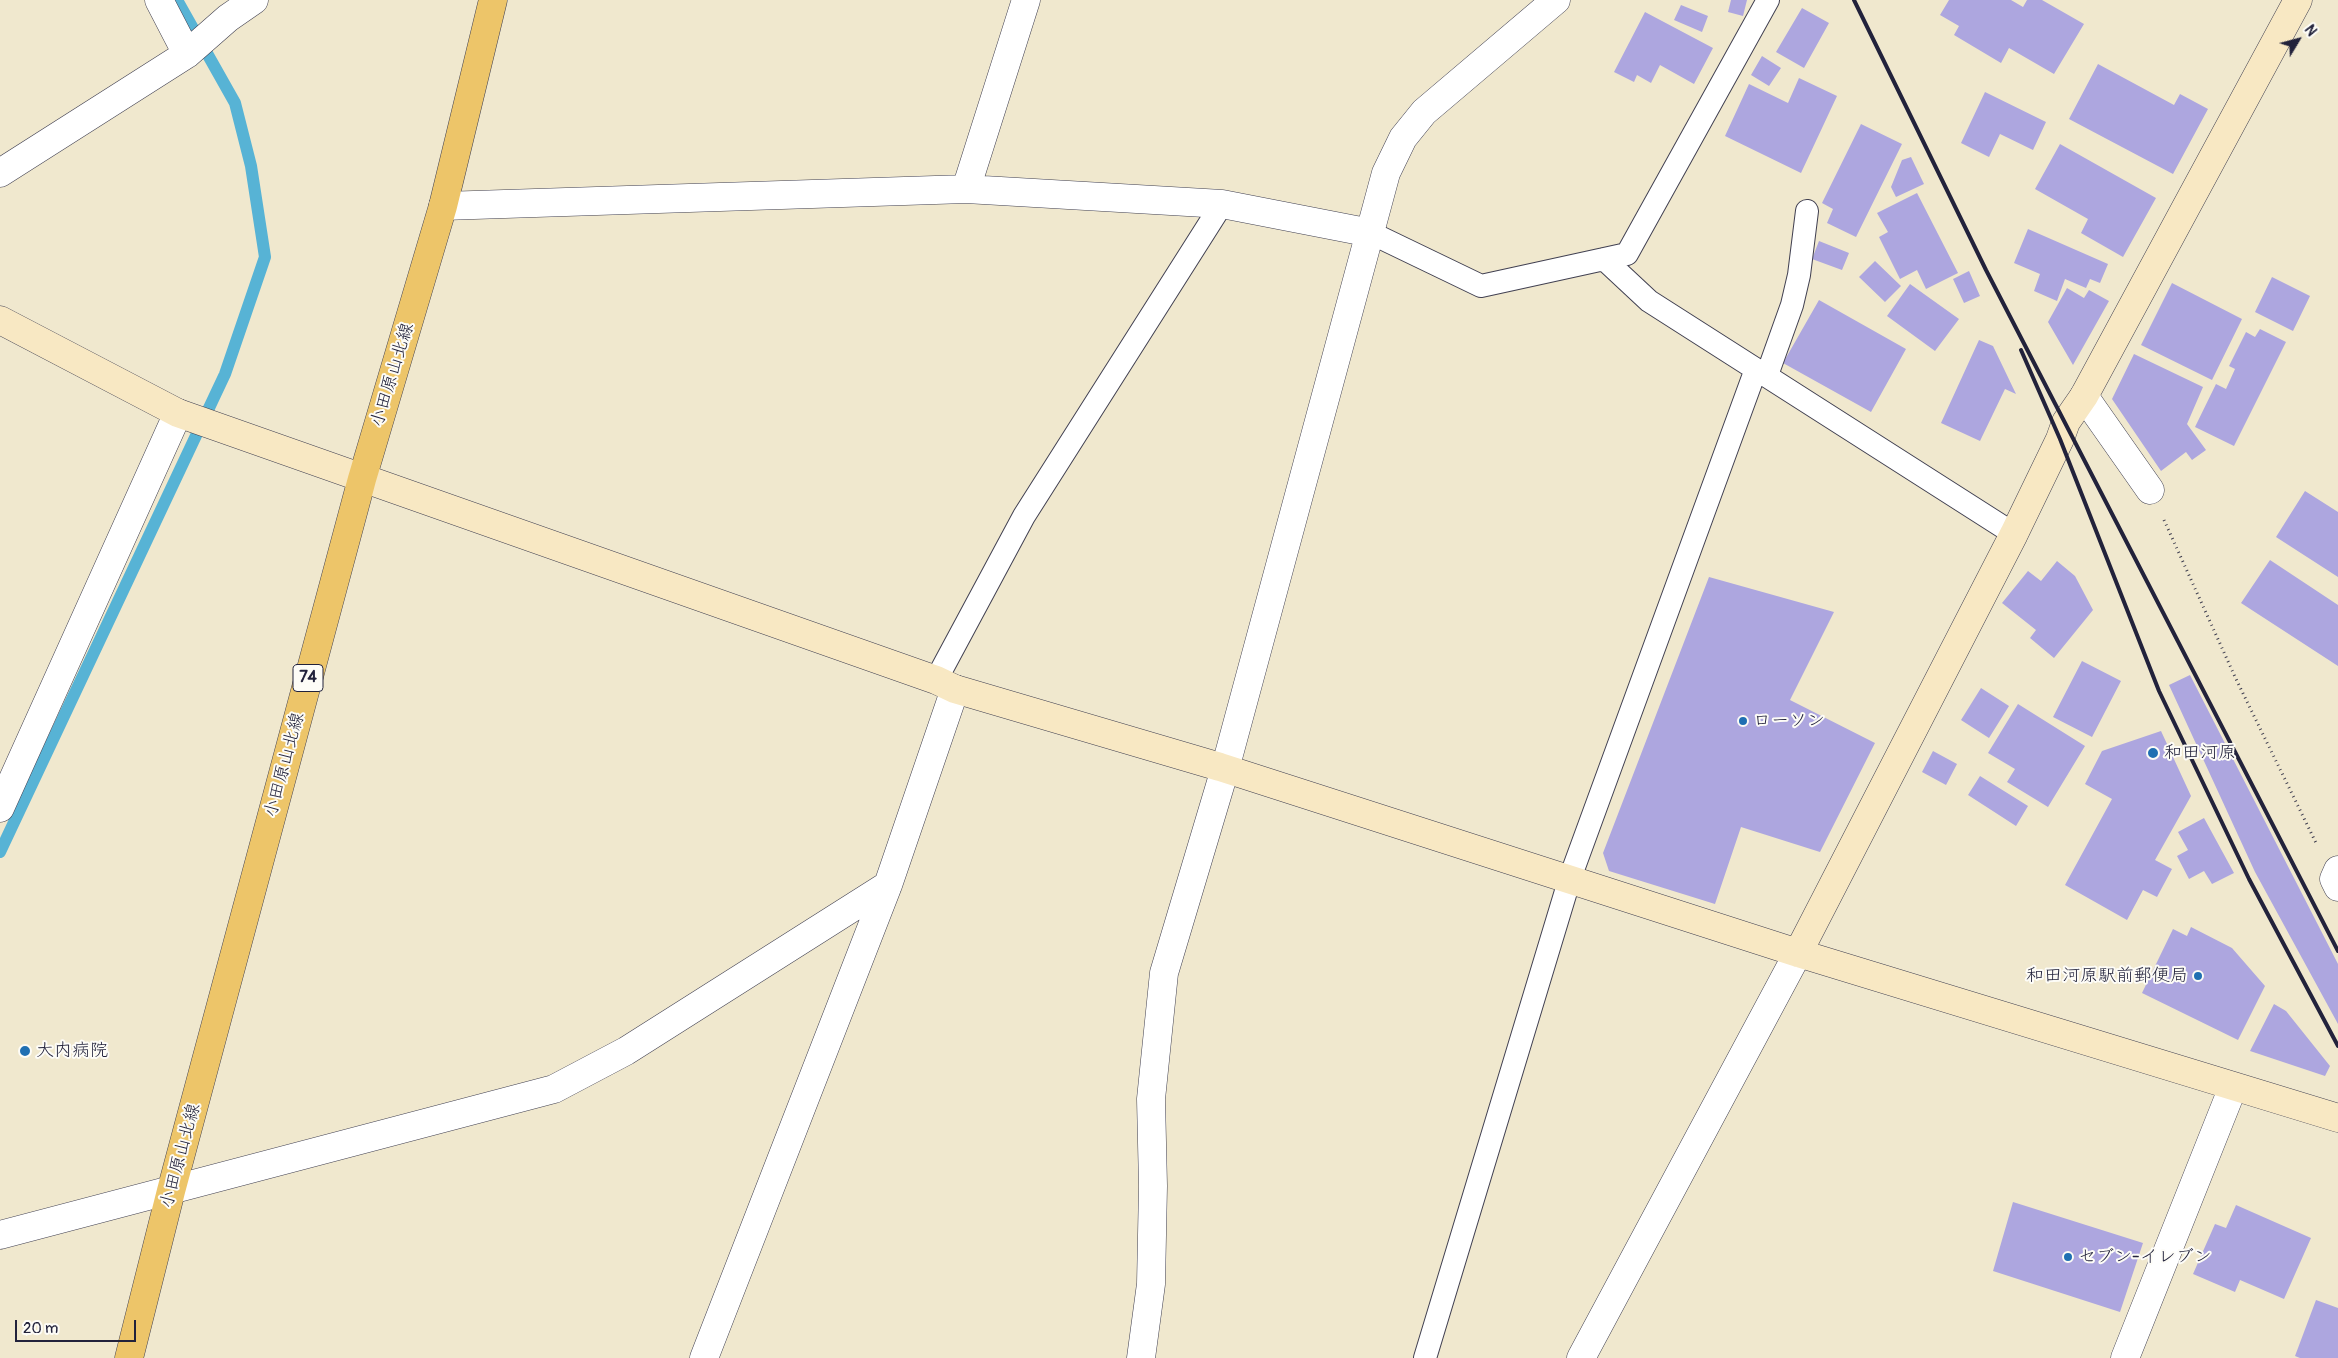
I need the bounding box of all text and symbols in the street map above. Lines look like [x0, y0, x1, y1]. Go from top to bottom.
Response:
north arrow [2273, 15, 2323, 65]
text: N [2301, 22, 2320, 40]
street label: 小田原山北線 [367, 320, 419, 430]
road number: 74 [293, 664, 323, 691]
street label: 小田原山北線 [261, 710, 309, 820]
place label: ローソン [1753, 710, 1825, 732]
marker: ローソン [1737, 715, 1749, 727]
place label: 和田河原 [2164, 742, 2236, 764]
marker: 和田河原 [2146, 746, 2160, 760]
place label: 和田河原駅前郵便局 [2026, 965, 2188, 987]
marker: 和田河原駅前郵便局 [2192, 970, 2204, 982]
place label: 大内病院 [36, 1040, 108, 1062]
marker: 大内病院 [18, 1044, 32, 1058]
street label: 小田原山北線 [157, 1101, 205, 1211]
place label: セブン-イレブン [2078, 1246, 2212, 1268]
marker: セブン-イレブン [2062, 1251, 2074, 1263]
scale bar [18, 1310, 139, 1342]
text: 20 m [23, 1319, 58, 1338]

